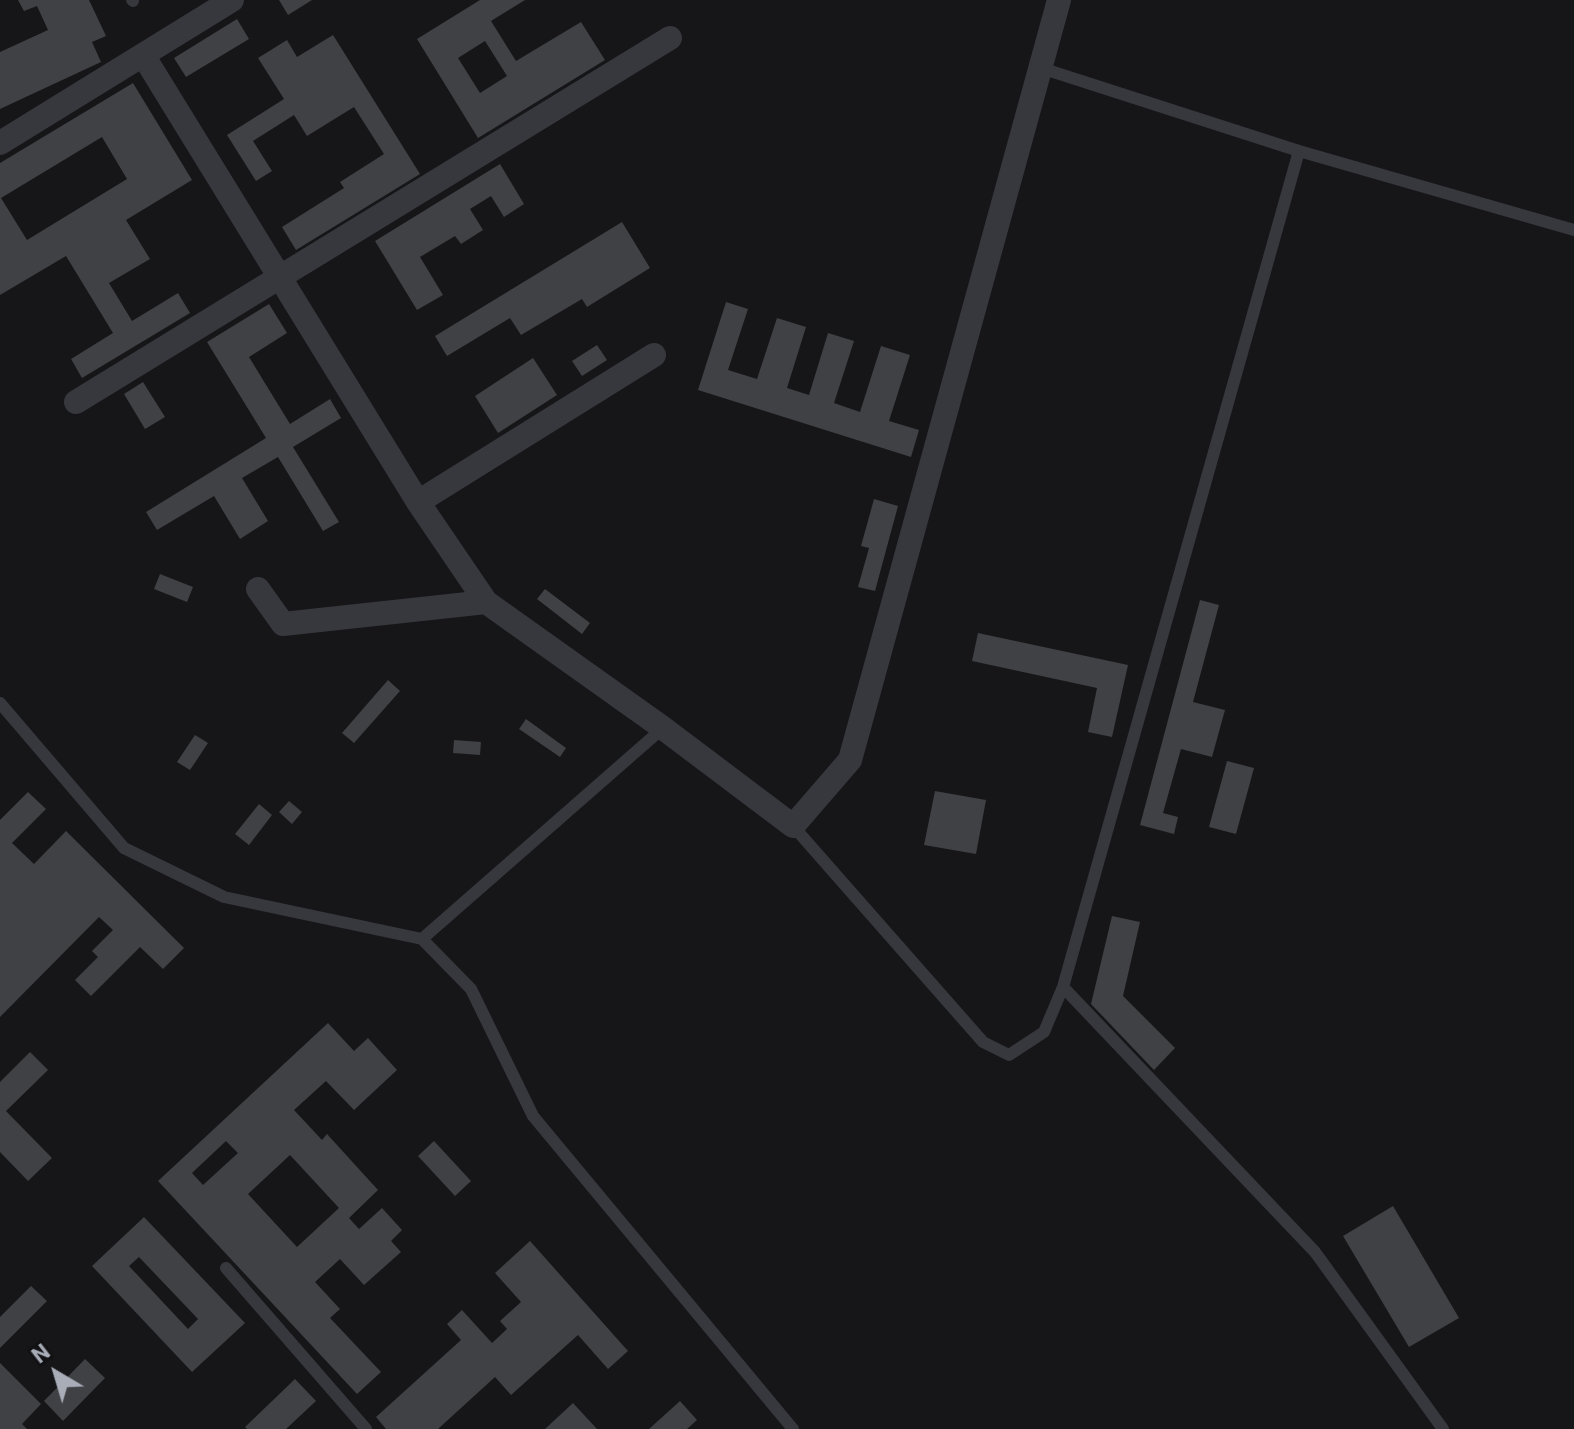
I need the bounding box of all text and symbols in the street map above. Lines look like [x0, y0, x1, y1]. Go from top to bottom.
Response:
north arrow [16, 1333, 96, 1413]
text: N [27, 1339, 55, 1368]

